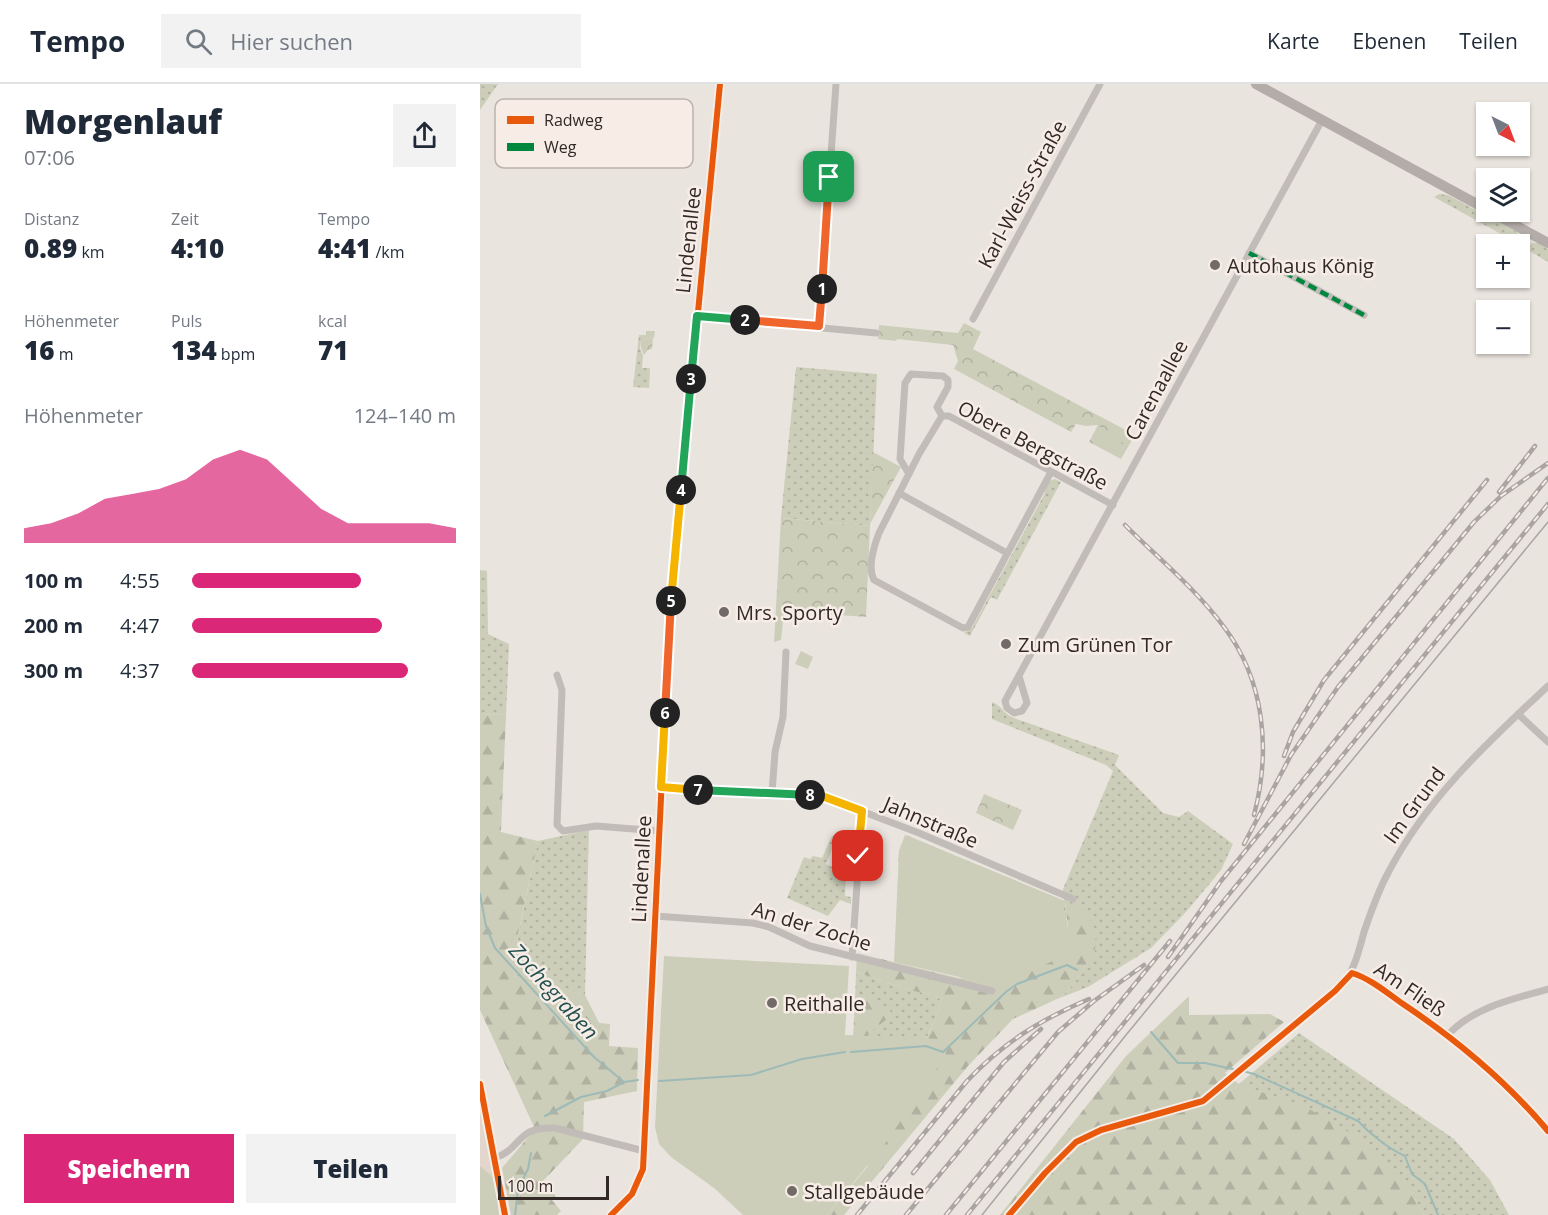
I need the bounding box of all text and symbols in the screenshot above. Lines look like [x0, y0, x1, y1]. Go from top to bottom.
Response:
search box [161, 14, 581, 68]
text: Tempo [30, 22, 125, 60]
icon: search [182, 25, 215, 58]
text: Hier suchen [230, 26, 353, 56]
text: Karte [1267, 27, 1320, 55]
text: Ebenen [1353, 27, 1426, 55]
text: Teilen [1459, 27, 1518, 55]
text: Morgenlauf [24, 99, 222, 144]
legend [495, 99, 693, 168]
north arrow [1476, 102, 1530, 156]
map controls [1476, 102, 1530, 354]
button: share [393, 104, 456, 167]
text: Radweg [544, 109, 603, 131]
street label: Karl-Weiss-Straße [972, 115, 1072, 273]
text: Weg [544, 136, 577, 158]
text: 07:06 [24, 144, 75, 171]
pin [803, 151, 854, 202]
icon: arrive [812, 160, 845, 193]
button: layers [1476, 168, 1530, 222]
street label: Lindenallee [669, 185, 707, 295]
text: Distanz [24, 208, 79, 230]
text: Zeit [171, 208, 199, 230]
text: Tempo [318, 208, 370, 230]
text: 0.89 [24, 230, 77, 266]
text: 4:10 [171, 230, 224, 266]
text: 4:41 [318, 230, 371, 266]
button: + [1476, 234, 1530, 288]
text: km [77, 241, 105, 263]
text: /km [371, 241, 404, 263]
place label: Autohaus König [1227, 252, 1374, 279]
marker: Autohaus König [1208, 258, 1222, 272]
pin: 1 [807, 274, 837, 304]
text: 1 [817, 278, 827, 300]
button: − [1476, 300, 1530, 354]
pin: 2 [730, 305, 760, 335]
text: 2 [740, 309, 750, 331]
text: Höhenmeter [24, 310, 119, 332]
text: Puls [171, 310, 202, 332]
text: kcal [318, 310, 347, 332]
text: 16 [24, 332, 54, 368]
text: 134 [171, 332, 217, 368]
text: 71 [318, 332, 348, 368]
street label: Carenaallee [1118, 335, 1194, 445]
text: m [54, 343, 73, 365]
text: bpm [217, 343, 255, 365]
pin: 3 [676, 364, 706, 394]
text: 3 [686, 368, 696, 390]
street label: Obere Bergstraße [953, 394, 1113, 496]
text: Höhenmeter [24, 402, 143, 429]
text: 124–140 m [354, 402, 456, 429]
pin: 4 [666, 475, 696, 505]
text: 4 [676, 479, 686, 501]
text: 100 m [24, 567, 83, 594]
text: 4:55 [120, 567, 160, 594]
pin: 5 [656, 586, 686, 616]
text: 5 [666, 590, 676, 612]
place label: Mrs. Sporty [736, 599, 844, 626]
marker: Mrs. Sporty [717, 605, 731, 619]
text: 200 m [24, 612, 83, 639]
text: 4:47 [120, 612, 160, 639]
place label: Zum Grünen Tor [1018, 631, 1173, 658]
marker: Zum Grünen Tor [999, 637, 1013, 651]
text: 300 m [24, 657, 83, 684]
text: 4:37 [120, 657, 160, 684]
pin: 6 [650, 698, 680, 728]
text: 6 [660, 702, 670, 724]
street label: Im Grund [1377, 761, 1451, 849]
pin: 7 [683, 775, 713, 805]
text: 7 [693, 779, 703, 801]
pin: 8 [795, 780, 825, 810]
text: 8 [805, 784, 815, 806]
street label: Jahnstraße [878, 789, 983, 854]
street label: Lindenallee [625, 815, 657, 923]
pin [832, 830, 883, 881]
icon: check [841, 839, 874, 872]
street label: An der Zoche [749, 895, 875, 957]
water label: Zochegraben [503, 936, 605, 1045]
street label: Am Fließ [1369, 955, 1451, 1023]
place label: Reithalle [784, 990, 864, 1017]
marker: Reithalle [765, 996, 779, 1010]
button: Speichern [24, 1134, 234, 1203]
button: Teilen [246, 1134, 456, 1203]
scale bar [498, 1173, 609, 1200]
text: 100 m [507, 1175, 553, 1197]
place label: Stallgebäude [804, 1178, 924, 1205]
marker: Stallgebäude [785, 1184, 799, 1198]

